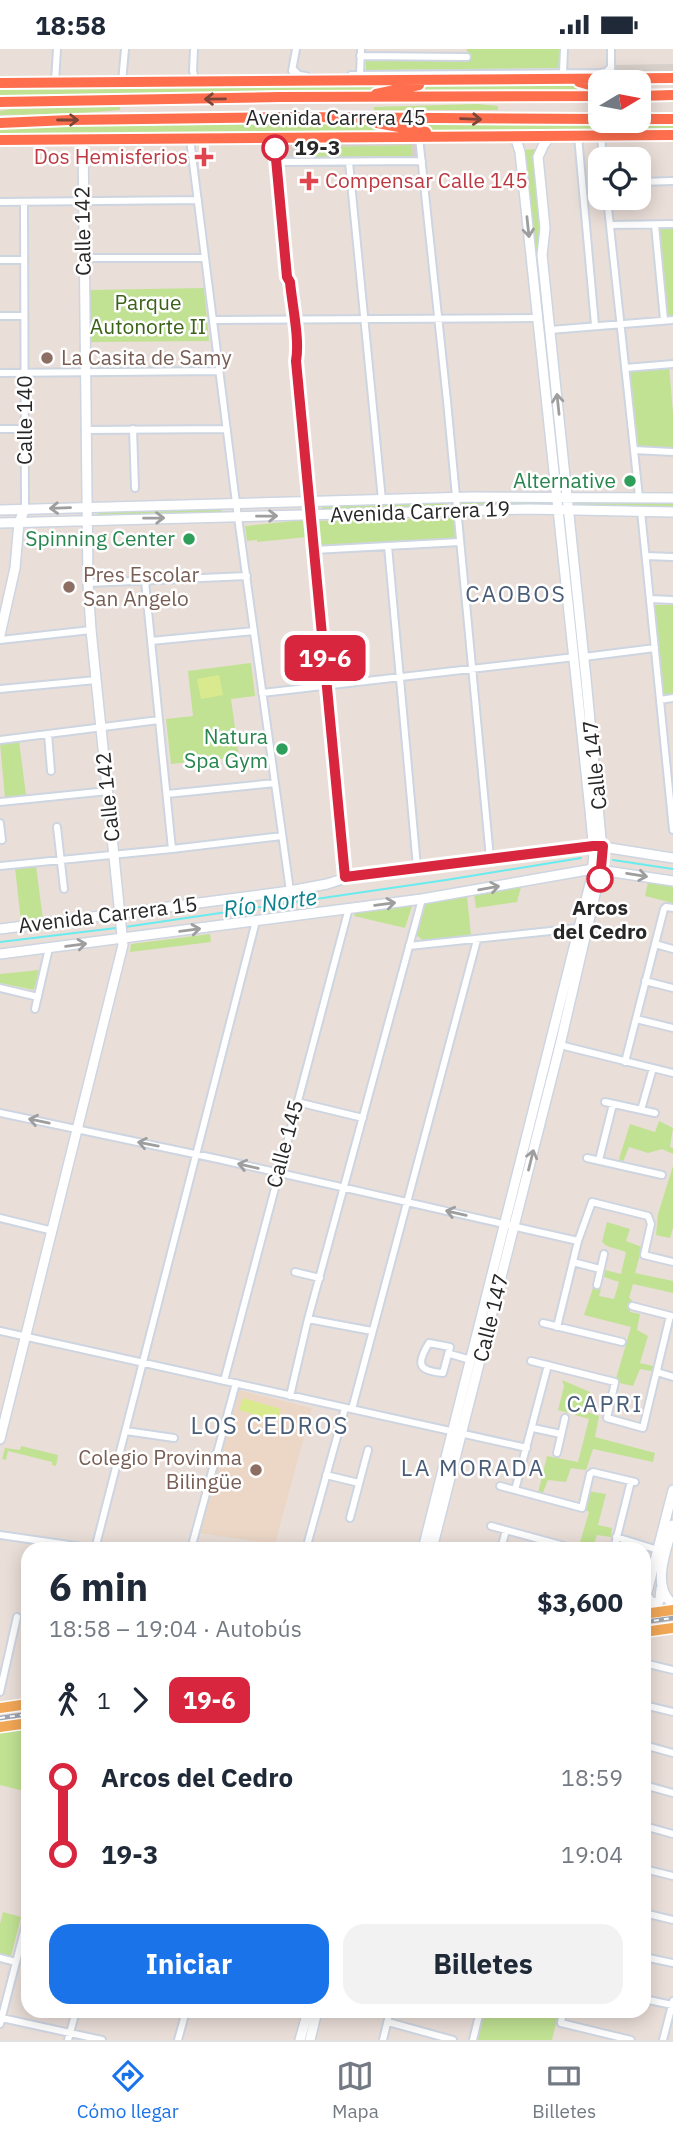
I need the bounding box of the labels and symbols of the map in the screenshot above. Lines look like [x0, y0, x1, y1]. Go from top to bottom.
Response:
north arrow [588, 70, 651, 133]
one-way arrow [204, 93, 227, 106]
street label: Avenida Carrera 45 [246, 103, 426, 131]
one-way arrow [459, 112, 482, 125]
one-way arrow [56, 113, 79, 127]
place label: 19-3 [294, 133, 340, 161]
marker: 19-3 [262, 135, 288, 161]
place label: Dos Hemisferios [34, 142, 188, 170]
marker: Dos Hemisferios [194, 147, 214, 167]
place label: Compensar Calle 145 [325, 166, 528, 194]
marker: Compensar Calle 145 [299, 171, 319, 191]
street label: Calle 142 [67, 186, 97, 276]
one-way arrow [522, 215, 535, 238]
park label: Parque Autonorte II [90, 288, 206, 340]
place label: La Casita de Samy [61, 343, 232, 371]
marker: La Casita de Samy [39, 350, 55, 366]
street label: Calle 140 [10, 375, 38, 465]
one-way arrow [551, 393, 564, 416]
place label: Alternative [513, 466, 616, 494]
marker: Alternative [622, 473, 638, 489]
street label: Avenida Carrera 19 [329, 494, 511, 528]
one-way arrow [49, 501, 72, 514]
one-way arrow [255, 510, 278, 523]
one-way arrow [142, 512, 165, 525]
place label: Spinning Center [25, 524, 175, 552]
marker: Spinning Center [181, 531, 197, 547]
place label: Pres Escolar San Angelo [83, 560, 199, 612]
district label: CAOBOS [465, 578, 567, 608]
marker: Pres Escolar San Angelo [61, 579, 77, 595]
line badge: 19-6 [276, 635, 374, 681]
street label: Calle 147 [575, 719, 613, 811]
place label: Natura Spa Gym [184, 722, 268, 774]
marker: Natura Spa Gym [274, 741, 290, 757]
street label: Calle 142 [88, 751, 126, 843]
marker: Arcos del Cedro [587, 866, 613, 892]
one-way arrow [626, 869, 648, 882]
one-way arrow [477, 880, 500, 894]
water label: Río Norte [221, 881, 319, 923]
street label: Avenida Carrera 15 [17, 889, 199, 939]
place label: Arcos del Cedro [553, 893, 647, 945]
one-way arrow [374, 897, 396, 910]
one-way arrow [178, 923, 201, 936]
one-way arrow [64, 938, 87, 951]
street label: Calle 145 [259, 1097, 309, 1191]
one-way arrow [28, 1114, 51, 1128]
one-way arrow [137, 1136, 160, 1150]
one-way arrow [525, 1149, 538, 1172]
one-way arrow [237, 1158, 260, 1172]
one-way arrow [445, 1206, 468, 1220]
street label: Calle 147 [466, 1271, 514, 1365]
district label: CAPRI [567, 1388, 643, 1418]
district label: LOS CEDROS [191, 1409, 349, 1441]
place label: Colegio Provinma Bilingüe [78, 1443, 242, 1495]
district label: LA MORADA [401, 1452, 545, 1482]
marker: Colegio Provinma Bilingüe [248, 1462, 264, 1478]

